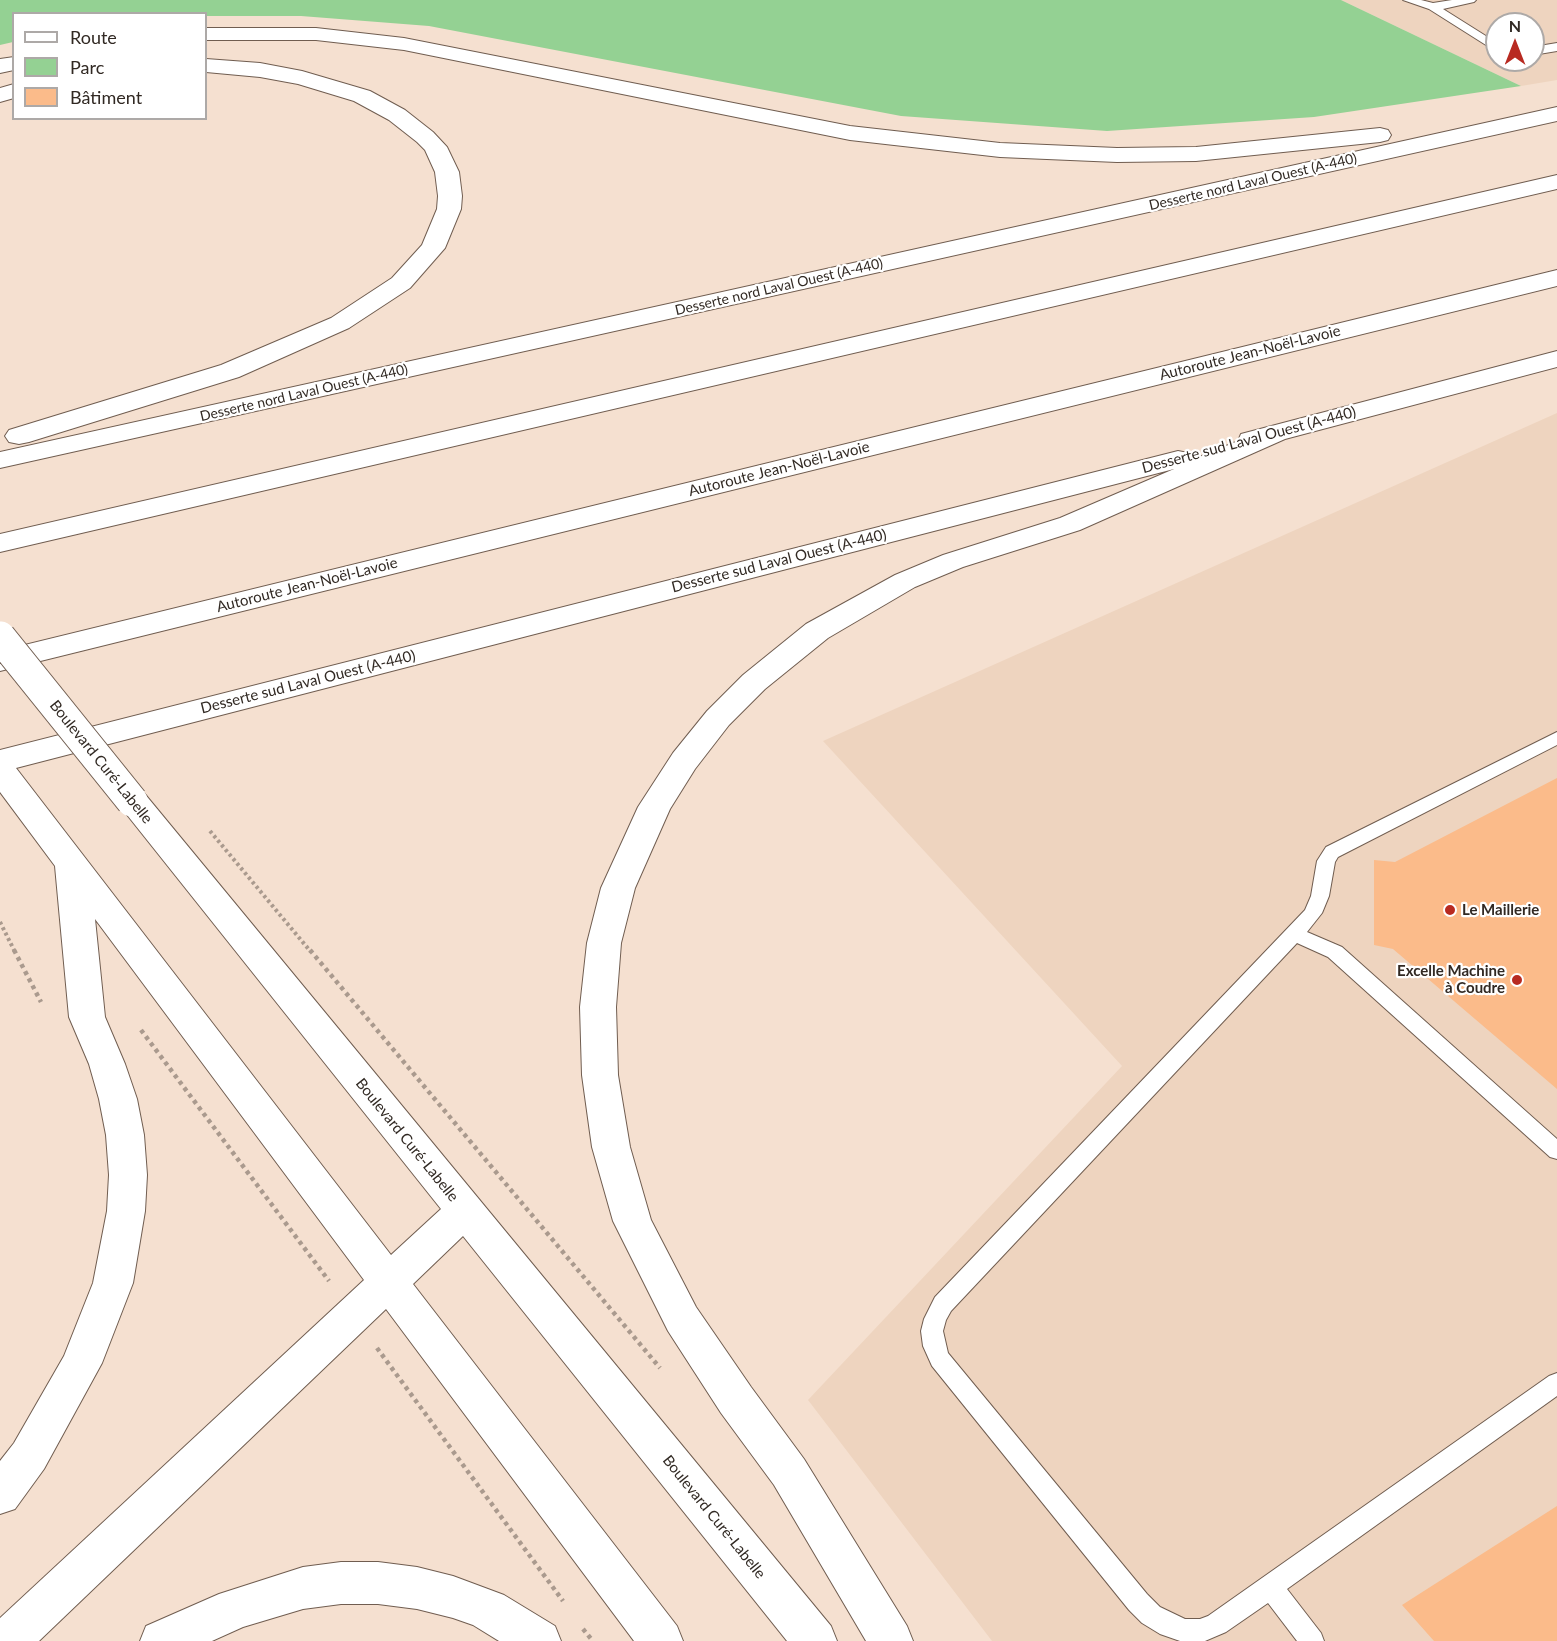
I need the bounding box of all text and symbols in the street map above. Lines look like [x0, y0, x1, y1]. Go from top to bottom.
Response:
legend [12, 12, 207, 120]
north arrow [1485, 12, 1545, 72]
text: N [1509, 16, 1521, 35]
text: Route [70, 26, 117, 48]
text: Parc [70, 56, 104, 78]
text: Bâtiment [70, 86, 142, 108]
street label: Desserte nord Laval Ouest (A-440) [1147, 150, 1359, 214]
street label: Desserte nord Laval Ouest (A-440) [673, 255, 885, 319]
street label: Autoroute Jean-Noël-Lavoie [1158, 322, 1342, 384]
street label: Desserte nord Laval Ouest (A-440) [198, 361, 410, 425]
street label: Desserte sud Laval Ouest (A-440) [1140, 403, 1358, 477]
street label: Autoroute Jean-Noël-Lavoie [687, 438, 871, 500]
street label: Desserte sud Laval Ouest (A-440) [670, 526, 888, 596]
street label: Autoroute Jean-Noël-Lavoie [215, 554, 399, 616]
street label: Desserte sud Laval Ouest (A-440) [199, 647, 417, 717]
street label: Boulevard Curé-Labelle [46, 697, 156, 827]
place label: Le Maillerie [1462, 901, 1539, 919]
marker: Le Maillerie [1443, 903, 1457, 917]
place label: Excelle Machine à Coudre [1397, 962, 1505, 997]
marker: Excelle Machine à Coudre [1510, 973, 1524, 987]
street label: Boulevard Curé-Labelle [352, 1075, 462, 1205]
street label: Boulevard Curé-Labelle [659, 1452, 769, 1582]

